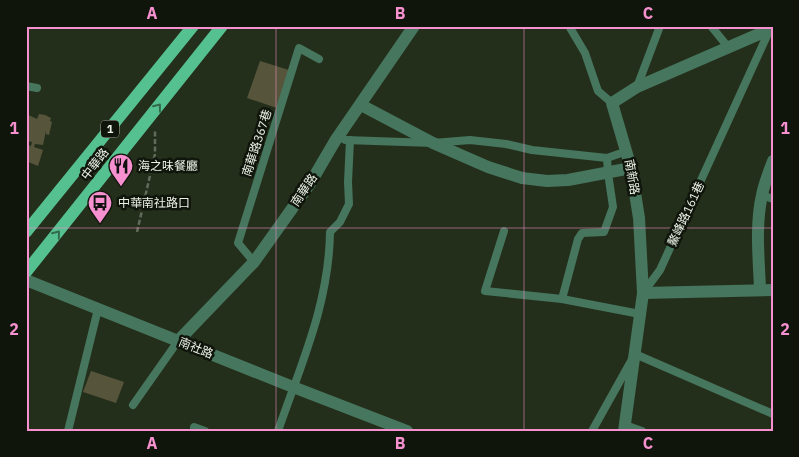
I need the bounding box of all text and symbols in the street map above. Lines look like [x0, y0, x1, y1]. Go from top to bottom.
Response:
text: A [147, 3, 158, 23]
text: B [395, 3, 406, 23]
text: C [643, 3, 653, 23]
one-way arrow [152, 103, 161, 113]
street label: 南華路367巷 [239, 107, 274, 178]
text: 1 [9, 118, 19, 138]
text: 1 [780, 118, 790, 138]
road number: 1 [101, 120, 119, 138]
street label: 中華路 [78, 145, 112, 182]
restaurant icon: 海之味餐廳 [108, 153, 134, 187]
place label: 海之味餐廳 [138, 158, 198, 173]
street label: 南新路 [622, 158, 643, 196]
street label: 南華路 [287, 171, 320, 209]
street label: 鰲峰路161巷 [664, 179, 707, 249]
bus stop icon: 中華南社路口 [87, 190, 113, 224]
place label: 中華南社路口 [118, 195, 190, 210]
one-way arrow [51, 231, 59, 240]
text: 2 [9, 319, 19, 339]
text: 2 [780, 319, 790, 339]
street label: 南社路 [177, 334, 216, 361]
text: A [147, 433, 158, 453]
text: B [395, 433, 406, 453]
text: C [643, 433, 653, 453]

